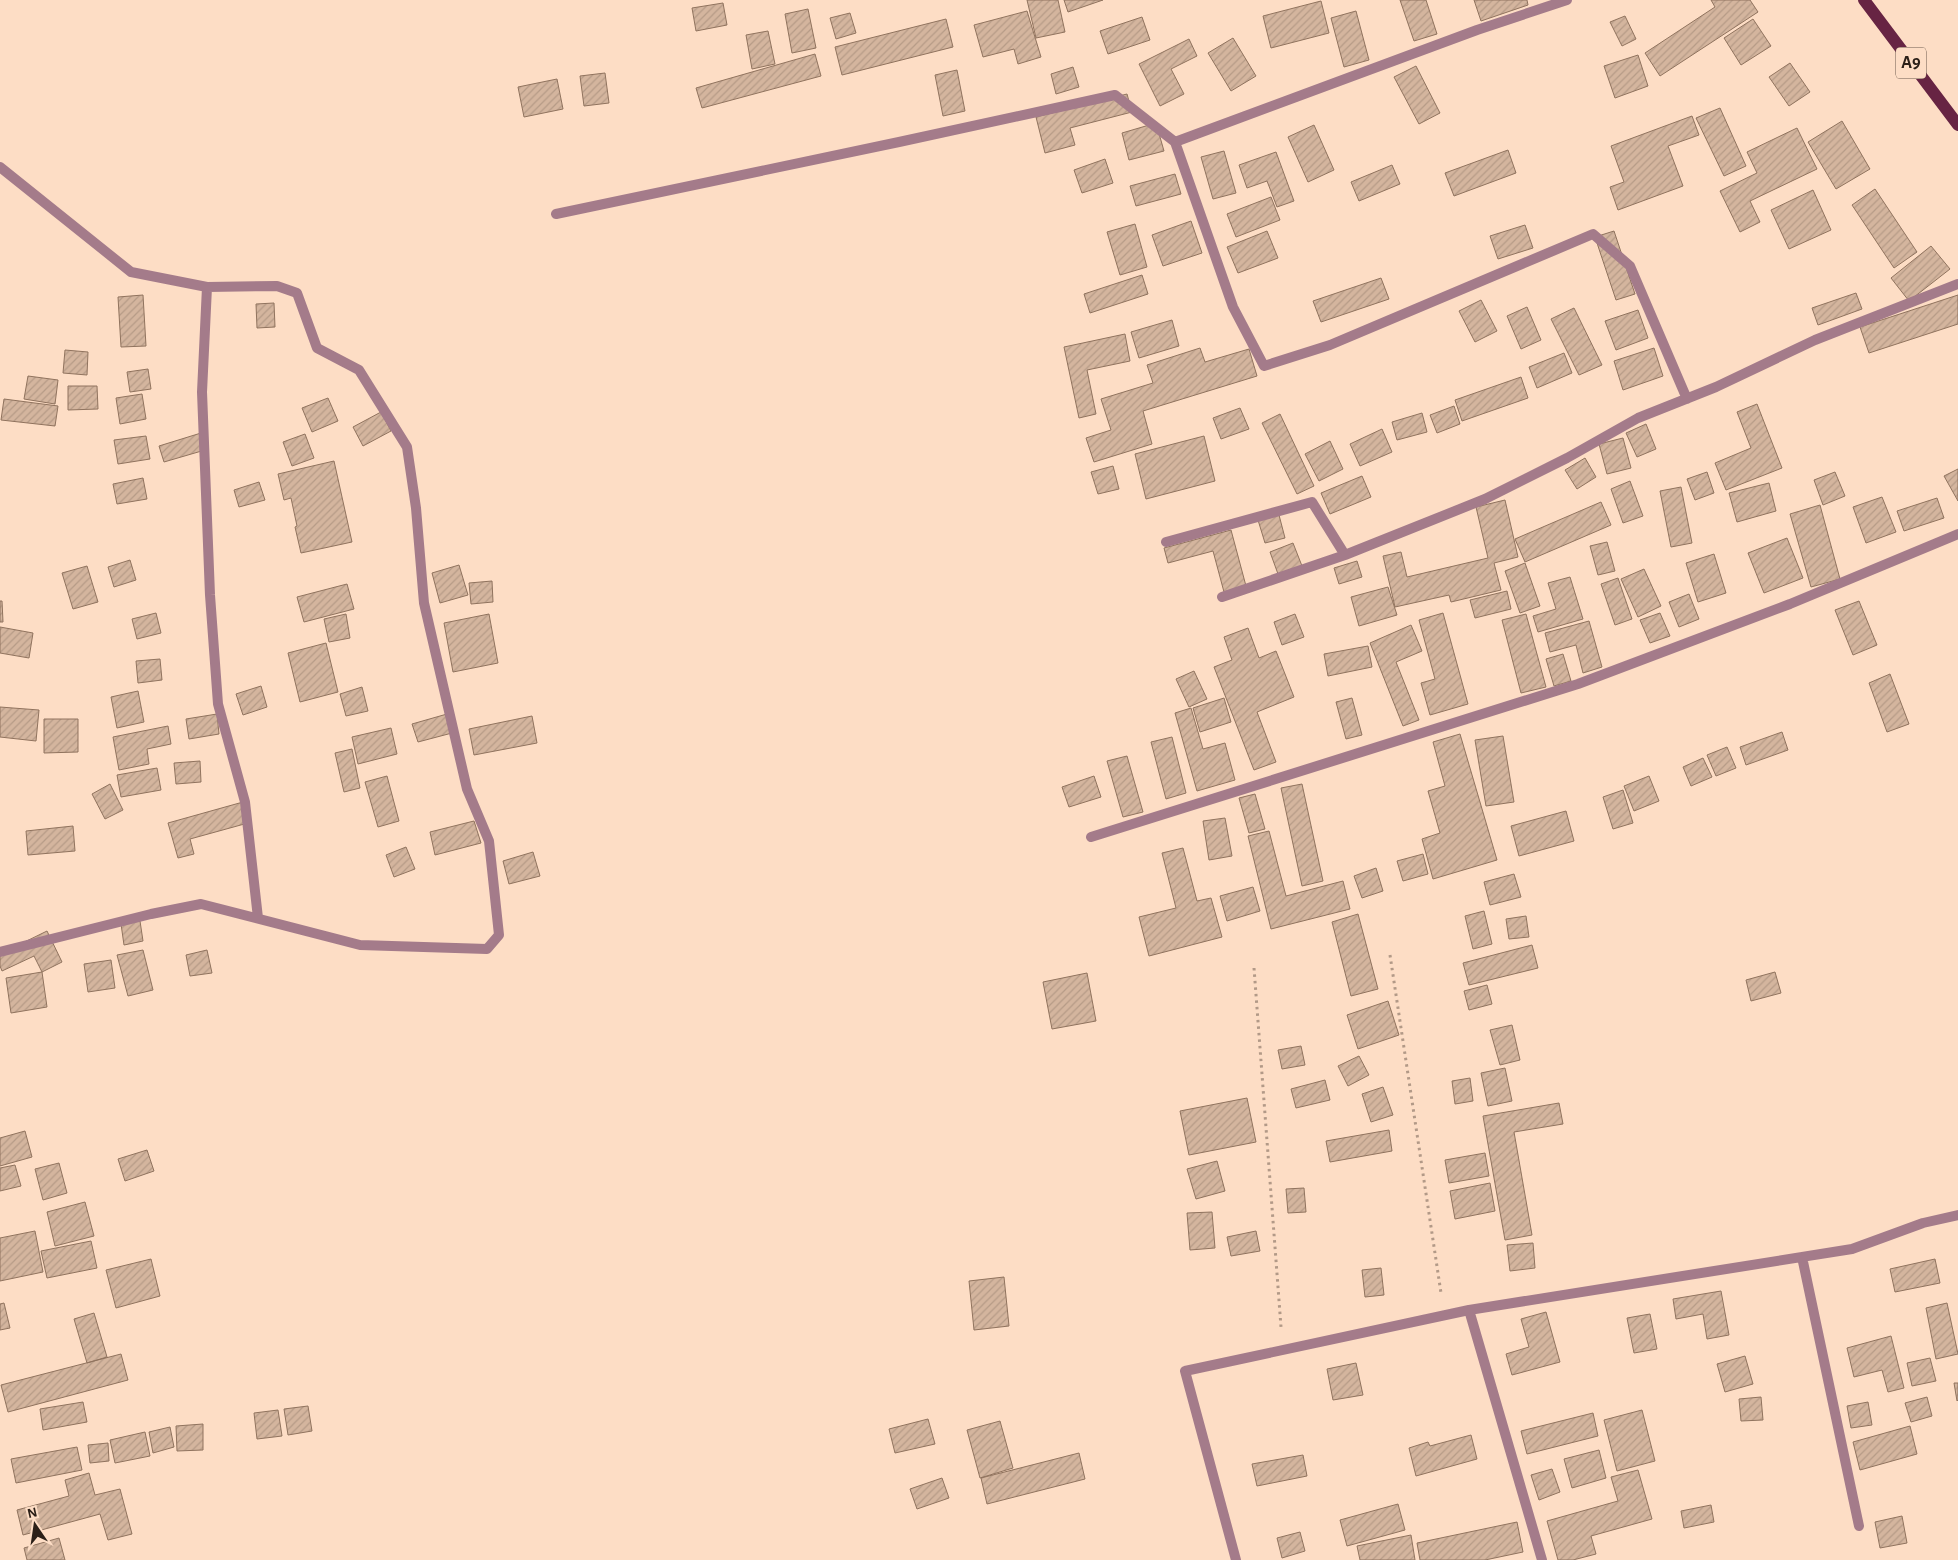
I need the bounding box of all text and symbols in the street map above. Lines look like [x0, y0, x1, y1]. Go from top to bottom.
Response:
road number: A9 [1896, 48, 1926, 78]
north arrow [10, 1500, 60, 1550]
text: N [26, 1505, 39, 1521]

